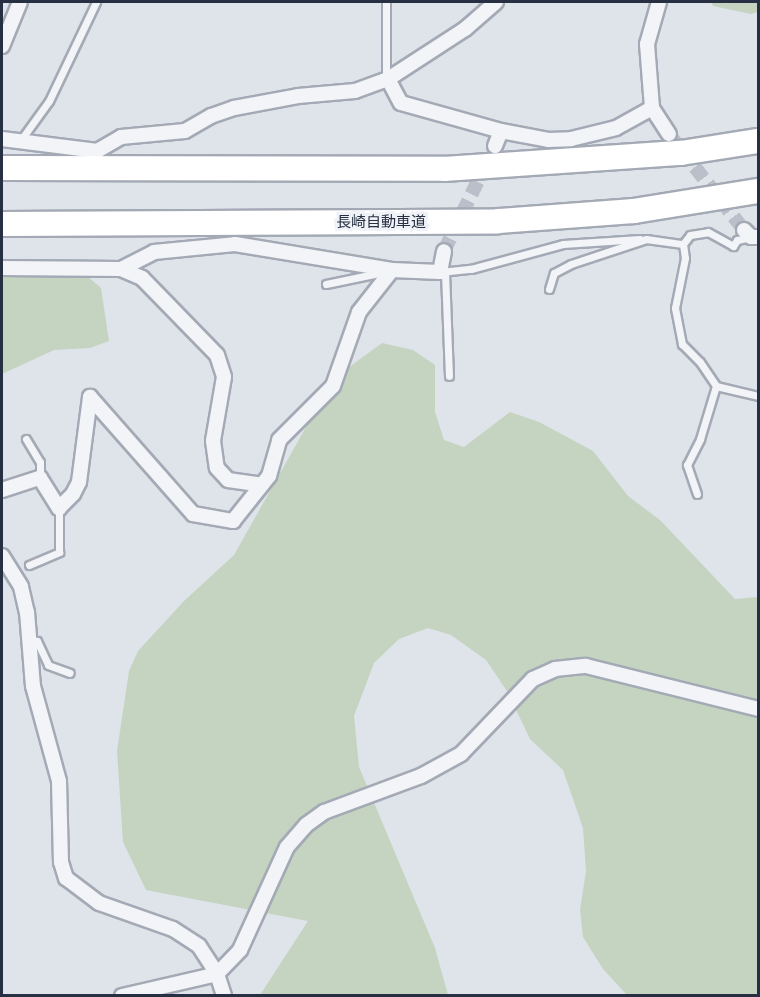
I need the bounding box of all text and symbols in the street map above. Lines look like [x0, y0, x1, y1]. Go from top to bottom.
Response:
street label: 長崎自動車道 [336, 213, 426, 231]

